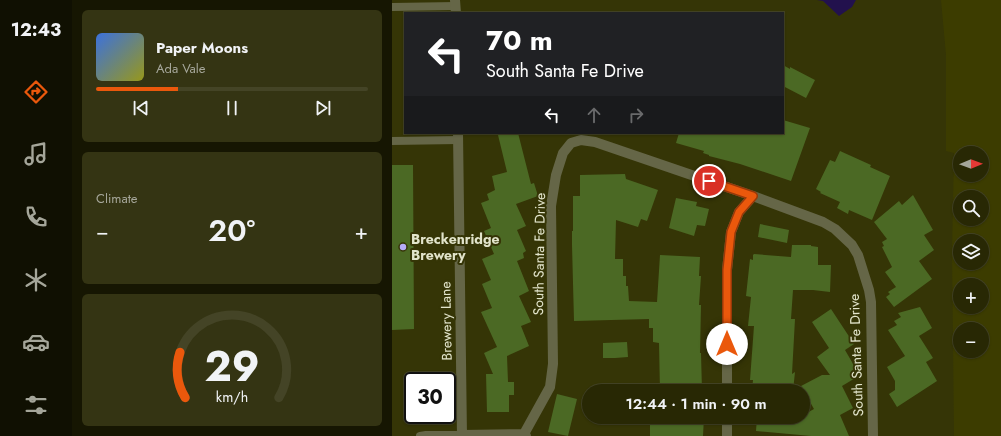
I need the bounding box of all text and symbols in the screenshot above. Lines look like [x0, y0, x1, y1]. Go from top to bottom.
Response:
text: 12:43 [11, 17, 61, 43]
text: 70 m [486, 20, 553, 61]
icon: left [420, 28, 472, 80]
text: Paper Moons [156, 37, 248, 59]
text: South Santa Fe Drive [486, 58, 644, 84]
text: Ada Vale [156, 59, 205, 78]
icon: directions [22, 78, 50, 106]
icon: previous [130, 97, 152, 119]
icon: pause [221, 97, 243, 119]
icon: next [312, 97, 334, 119]
icon: left [541, 104, 563, 126]
icon: ahead [583, 104, 605, 126]
icon: right [625, 104, 647, 126]
icon: music [22, 140, 50, 168]
north arrow [953, 146, 989, 182]
map controls [953, 146, 989, 358]
pin [692, 164, 726, 198]
icon: arrive [698, 170, 720, 192]
text: Climate [96, 189, 137, 208]
button: search [953, 190, 989, 226]
street label: South Santa Fe Drive [528, 192, 550, 316]
icon: phone [22, 203, 50, 231]
text: 20° [208, 209, 255, 252]
text: − [96, 215, 109, 247]
text: + [354, 215, 368, 247]
place label: Breckenridge Brewery [411, 229, 500, 265]
button: layers [953, 234, 989, 270]
marker: Breckenridge Brewery [398, 242, 408, 252]
icon: climate [22, 266, 50, 294]
button: + [953, 278, 989, 314]
street label: Brewery Lane [435, 281, 457, 361]
street label: South Santa Fe Drive [844, 293, 868, 417]
button: − [953, 322, 989, 358]
position arrow [706, 323, 748, 365]
icon: car [22, 328, 50, 356]
text: 29 [204, 336, 260, 397]
speed limit sign: 30 [404, 372, 456, 424]
text: km/h [216, 387, 248, 407]
icon: filters [22, 391, 50, 419]
text: 12:44 · 1 min · 90 m [625, 393, 767, 415]

